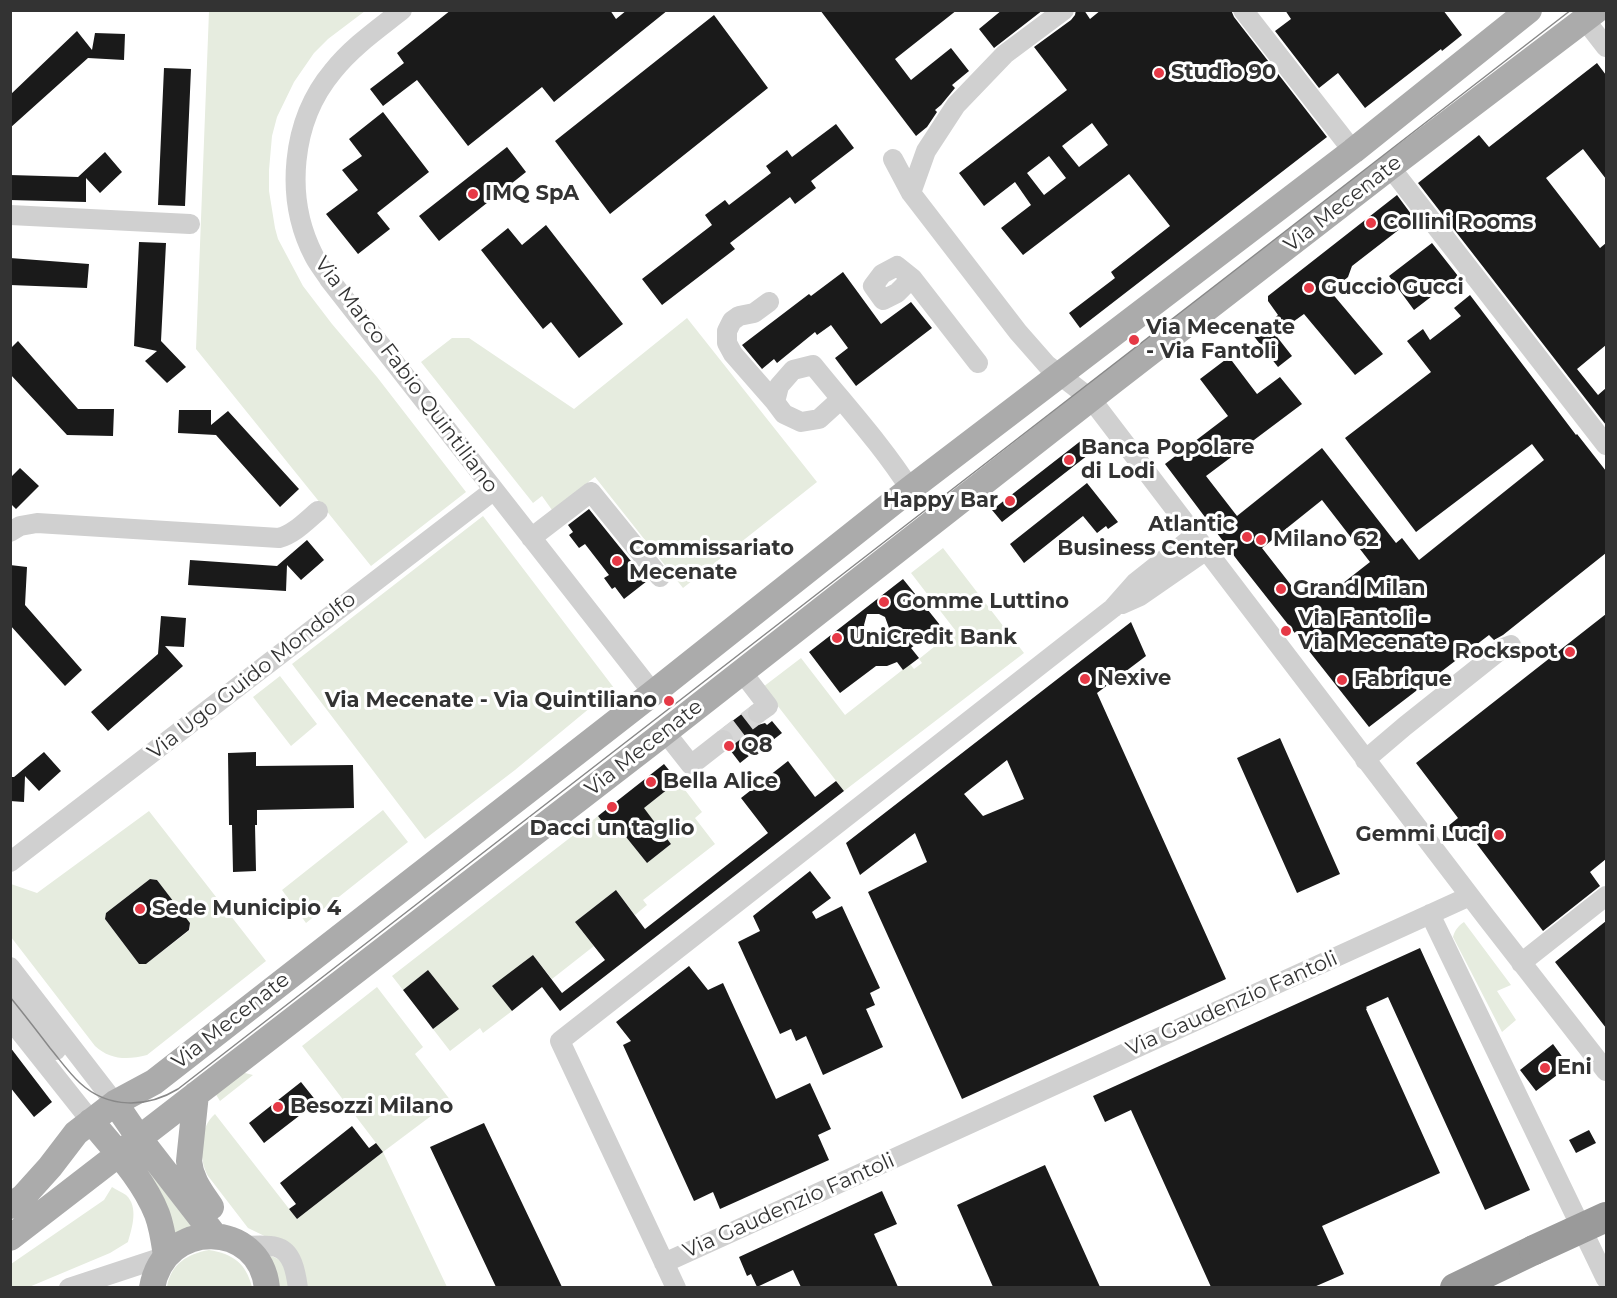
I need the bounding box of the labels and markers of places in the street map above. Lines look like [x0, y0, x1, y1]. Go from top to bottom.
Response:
place label: Studio 90 [1171, 60, 1276, 86]
marker: Studio 90 [1152, 66, 1166, 80]
place label: IMQ SpA [485, 181, 579, 207]
marker: IMQ SpA [466, 187, 480, 201]
place label: Collini Rooms [1383, 210, 1533, 236]
marker: Collini Rooms [1364, 216, 1378, 230]
place label: Guccio Gucci [1321, 275, 1464, 301]
marker: Guccio Gucci [1302, 281, 1316, 295]
place label: Via Mecenate - Via Fantoli [1146, 315, 1295, 365]
marker: Via Mecenate - Via Fantoli [1127, 333, 1141, 347]
place label: Banca Popolare di Lodi [1081, 435, 1254, 485]
marker: Banca Popolare di Lodi [1062, 453, 1076, 467]
place label: Happy Bar [883, 488, 998, 514]
marker: Happy Bar [1003, 494, 1017, 508]
place label: Atlantic Business Center [1057, 512, 1235, 562]
place label: Milano 62 [1273, 527, 1379, 553]
marker: Atlantic Business Center [1240, 530, 1254, 544]
marker: Milano 62 [1254, 533, 1268, 547]
place label: Commissariato Mecenate [629, 536, 794, 586]
marker: Commissariato Mecenate [610, 554, 624, 568]
place label: Grand Milan [1293, 576, 1426, 602]
marker: Grand Milan [1274, 582, 1288, 596]
place label: Gomme Luttino [896, 589, 1069, 615]
marker: Gomme Luttino [877, 595, 891, 609]
place label: Via Fantoli - Via Mecenate [1298, 606, 1447, 656]
marker: Via Fantoli - Via Mecenate [1279, 624, 1293, 638]
place label: UniCredit Bank [849, 625, 1017, 651]
marker: UniCredit Bank [830, 631, 844, 645]
place label: Rockspot [1455, 639, 1558, 665]
marker: Rockspot [1563, 645, 1577, 659]
place label: Nexive [1097, 666, 1171, 692]
place label: Fabrique [1354, 667, 1452, 693]
marker: Nexive [1078, 672, 1092, 686]
marker: Fabrique [1335, 673, 1349, 687]
place label: Via Mecenate - Via Quintiliano [325, 688, 657, 714]
marker: Via Mecenate - Via Quintiliano [662, 694, 676, 708]
place label: Q8 [741, 733, 773, 759]
marker: Q8 [722, 739, 736, 753]
place label: Bella Alice [663, 769, 778, 795]
marker: Bella Alice [644, 775, 658, 789]
marker: Dacci un taglio [605, 800, 619, 814]
place label: Dacci un taglio [529, 816, 695, 842]
place label: Gemmi Luci [1356, 822, 1487, 848]
marker: Gemmi Luci [1492, 828, 1506, 842]
place label: Sede Municipio 4 [152, 896, 341, 922]
marker: Sede Municipio 4 [133, 902, 147, 916]
place label: Eni [1557, 1055, 1592, 1081]
marker: Eni [1538, 1061, 1552, 1075]
place label: Besozzi Milano [290, 1094, 453, 1120]
marker: Besozzi Milano [271, 1100, 285, 1114]

